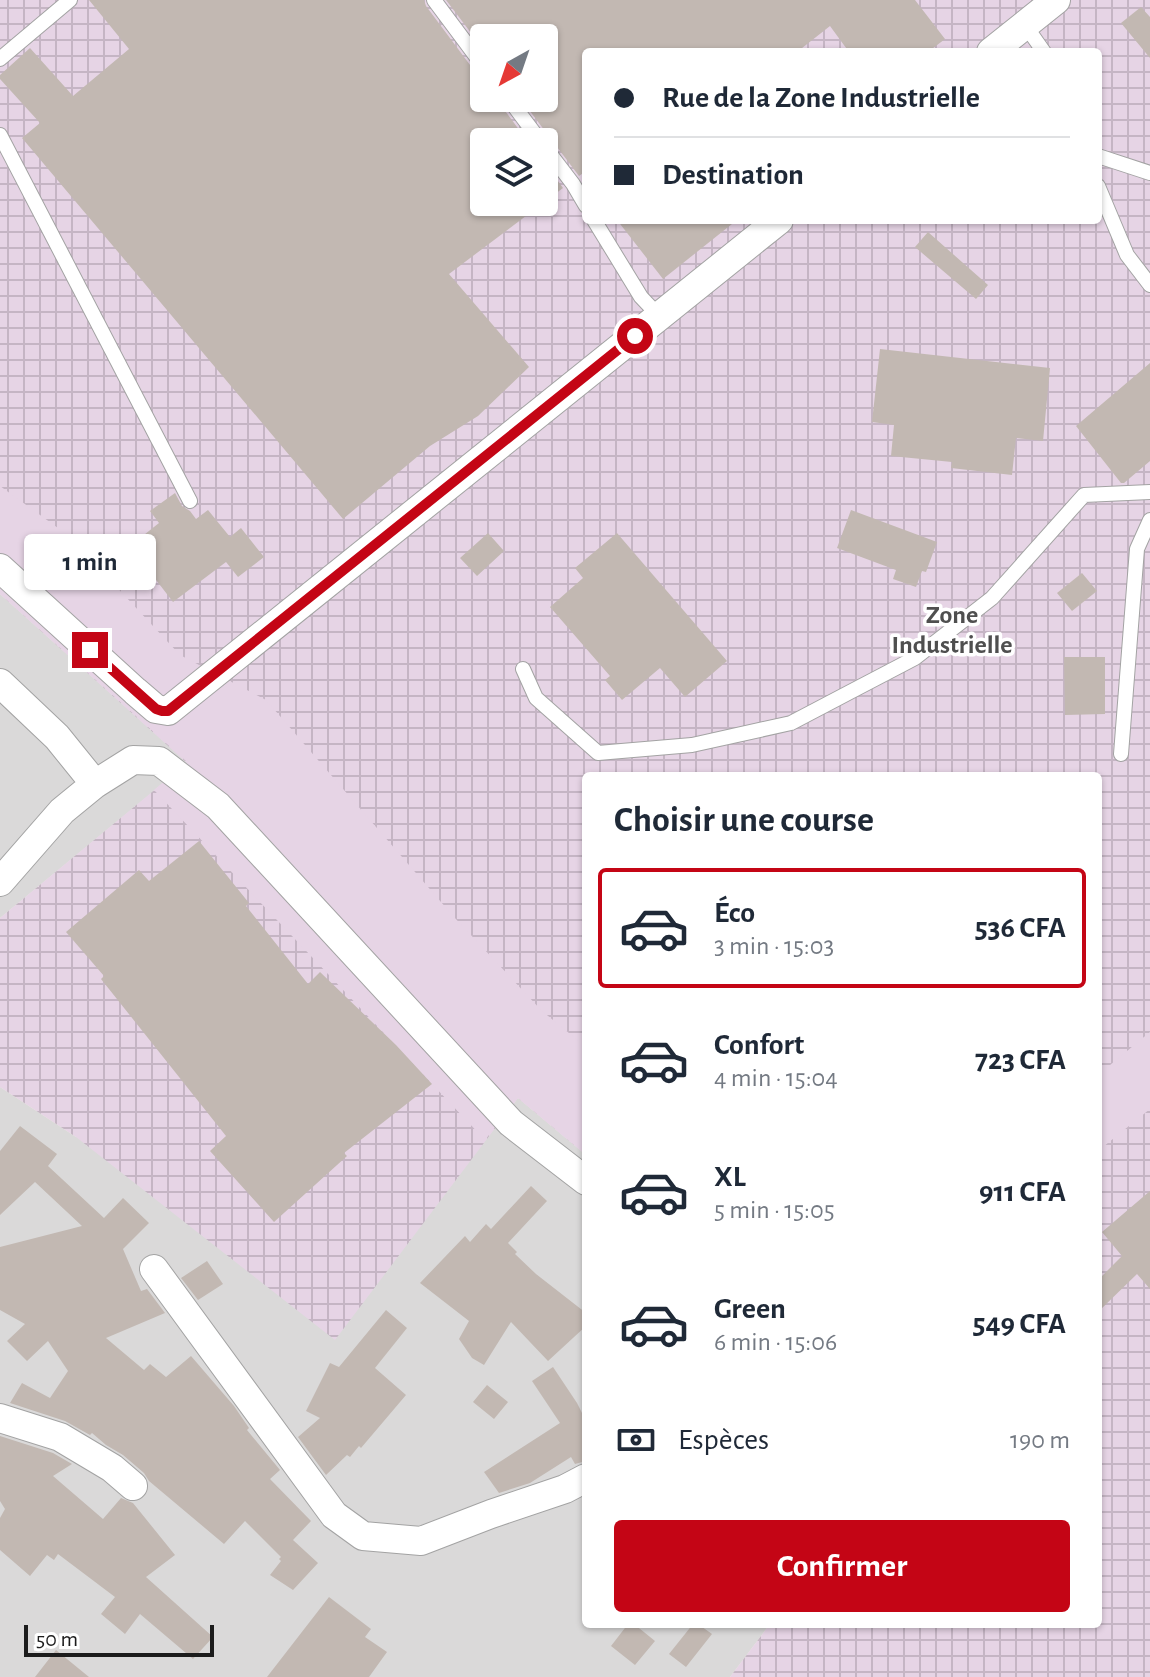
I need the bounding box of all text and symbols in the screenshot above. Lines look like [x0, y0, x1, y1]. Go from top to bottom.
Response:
north arrow [470, 24, 558, 112]
map controls [470, 24, 558, 216]
text: Rue de la Zone Industrielle [662, 83, 980, 113]
button: layers [470, 128, 558, 216]
text: Destination [662, 160, 804, 190]
route start [617, 318, 653, 354]
callout: 1 min [24, 534, 156, 590]
text: 1 min [63, 549, 117, 575]
district label: Zone Industrielle [891, 602, 1013, 658]
route end [72, 632, 108, 668]
text: Choisir une course [614, 802, 874, 838]
icon: car [618, 892, 690, 964]
text: Éco [714, 898, 755, 928]
text: 536 CFA [975, 913, 1066, 943]
text: 3 min · 15:03 [714, 933, 834, 959]
icon: car [618, 1024, 690, 1096]
text: Confort [714, 1030, 804, 1060]
text: 723 CFA [975, 1045, 1066, 1075]
text: 4 min · 15:04 [714, 1065, 838, 1091]
icon: car [618, 1156, 690, 1228]
text: XL [714, 1162, 746, 1192]
text: 911 CFA [979, 1177, 1066, 1207]
text: 5 min · 15:05 [714, 1197, 835, 1223]
icon: car [618, 1288, 690, 1360]
text: Green [714, 1294, 786, 1324]
text: 549 CFA [972, 1309, 1066, 1339]
text: 6 min · 15:06 [714, 1329, 837, 1355]
icon: cash [614, 1418, 658, 1462]
text: Espèces [678, 1425, 769, 1455]
text: 190 m [1010, 1427, 1070, 1453]
button: Confirmer [614, 1520, 1070, 1612]
scale bar [24, 1621, 214, 1657]
text: 50 m [36, 1628, 78, 1650]

